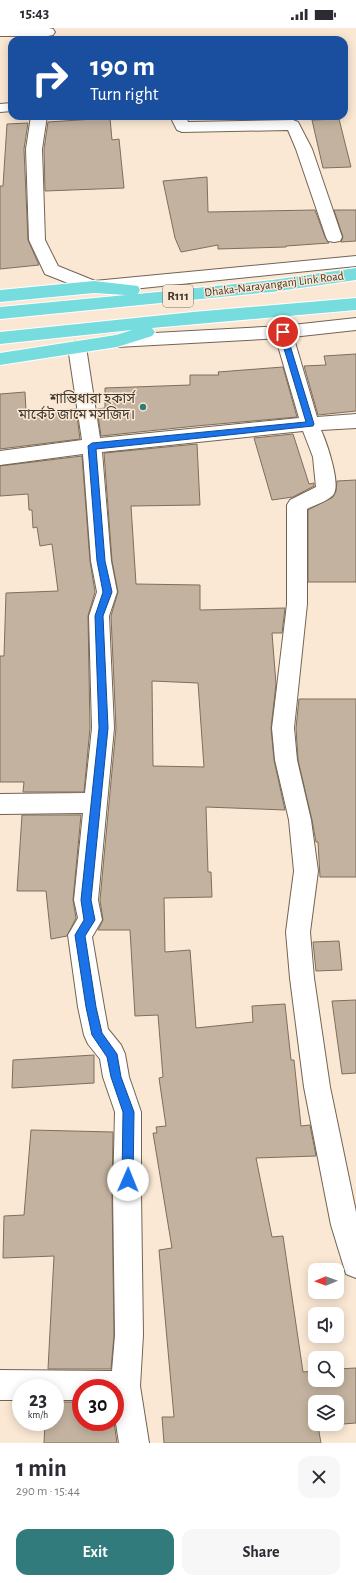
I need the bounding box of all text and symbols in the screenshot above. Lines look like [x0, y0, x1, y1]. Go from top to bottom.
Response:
text: 15:43 [20, 6, 49, 21]
icon: right [24, 52, 76, 104]
text: 190 m [90, 53, 155, 81]
text: Turn right [90, 86, 159, 104]
street label: Dhaka-Narayanganj Link Road [203, 269, 345, 300]
road number: R111 [163, 285, 193, 307]
pin [266, 315, 300, 349]
icon: arrive [272, 321, 294, 343]
place label: শান্তিধারা হকার্স মার্কেট জামে মসজিদ। [18, 389, 136, 422]
marker: শান্তিধারা হকার্স মার্কেট জামে মসজিদ। [138, 402, 148, 412]
position arrow [107, 1159, 149, 1201]
north arrow [308, 1263, 344, 1299]
map controls [308, 1263, 344, 1431]
button: sound [308, 1307, 344, 1343]
button: search [308, 1351, 344, 1387]
speed limit sign: 30 [72, 1379, 124, 1431]
text: 23 [29, 1390, 47, 1410]
button: layers [308, 1395, 344, 1431]
text: km/h [28, 1410, 48, 1420]
button: close [298, 1456, 340, 1498]
text: 1 min [16, 1457, 67, 1481]
text: 290 m · 15:44 [16, 1485, 80, 1498]
button: Exit [16, 1529, 174, 1575]
button: Share [182, 1529, 340, 1575]

